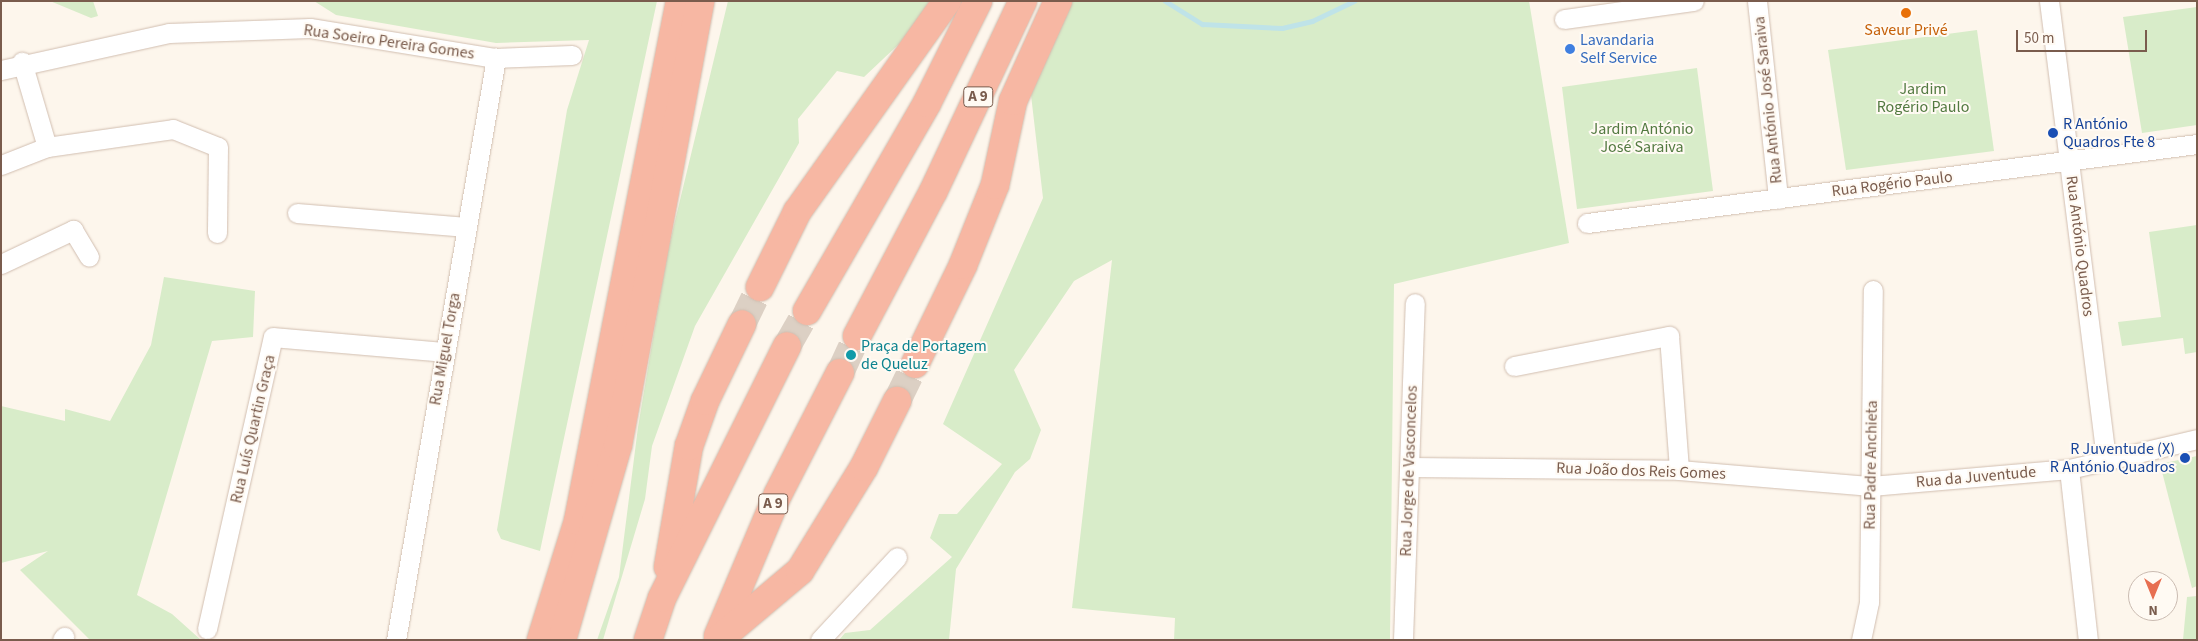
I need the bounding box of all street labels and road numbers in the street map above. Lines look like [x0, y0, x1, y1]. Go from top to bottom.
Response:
street label: Rua António José Saraiva [1750, 15, 1786, 185]
street label: Rua Soeiro Pereira Gomes [302, 21, 476, 63]
road number: A 9 [963, 84, 993, 110]
street label: Rua Rogério Paulo [1830, 167, 1954, 201]
street label: Rua António Quadros [2062, 174, 2098, 318]
street label: Rua Miguel Torga [426, 291, 464, 407]
street label: Rua Luís Quartin Graça [227, 353, 279, 505]
street label: Rua Jorge de Vasconcelos [1396, 385, 1422, 557]
street label: Rua Padre Anchieta [1860, 400, 1882, 530]
street label: Rua João dos Reis Gomes [1556, 458, 1726, 484]
street label: Rua da Juventude [1915, 462, 2037, 492]
road number: A 9 [758, 492, 788, 516]

